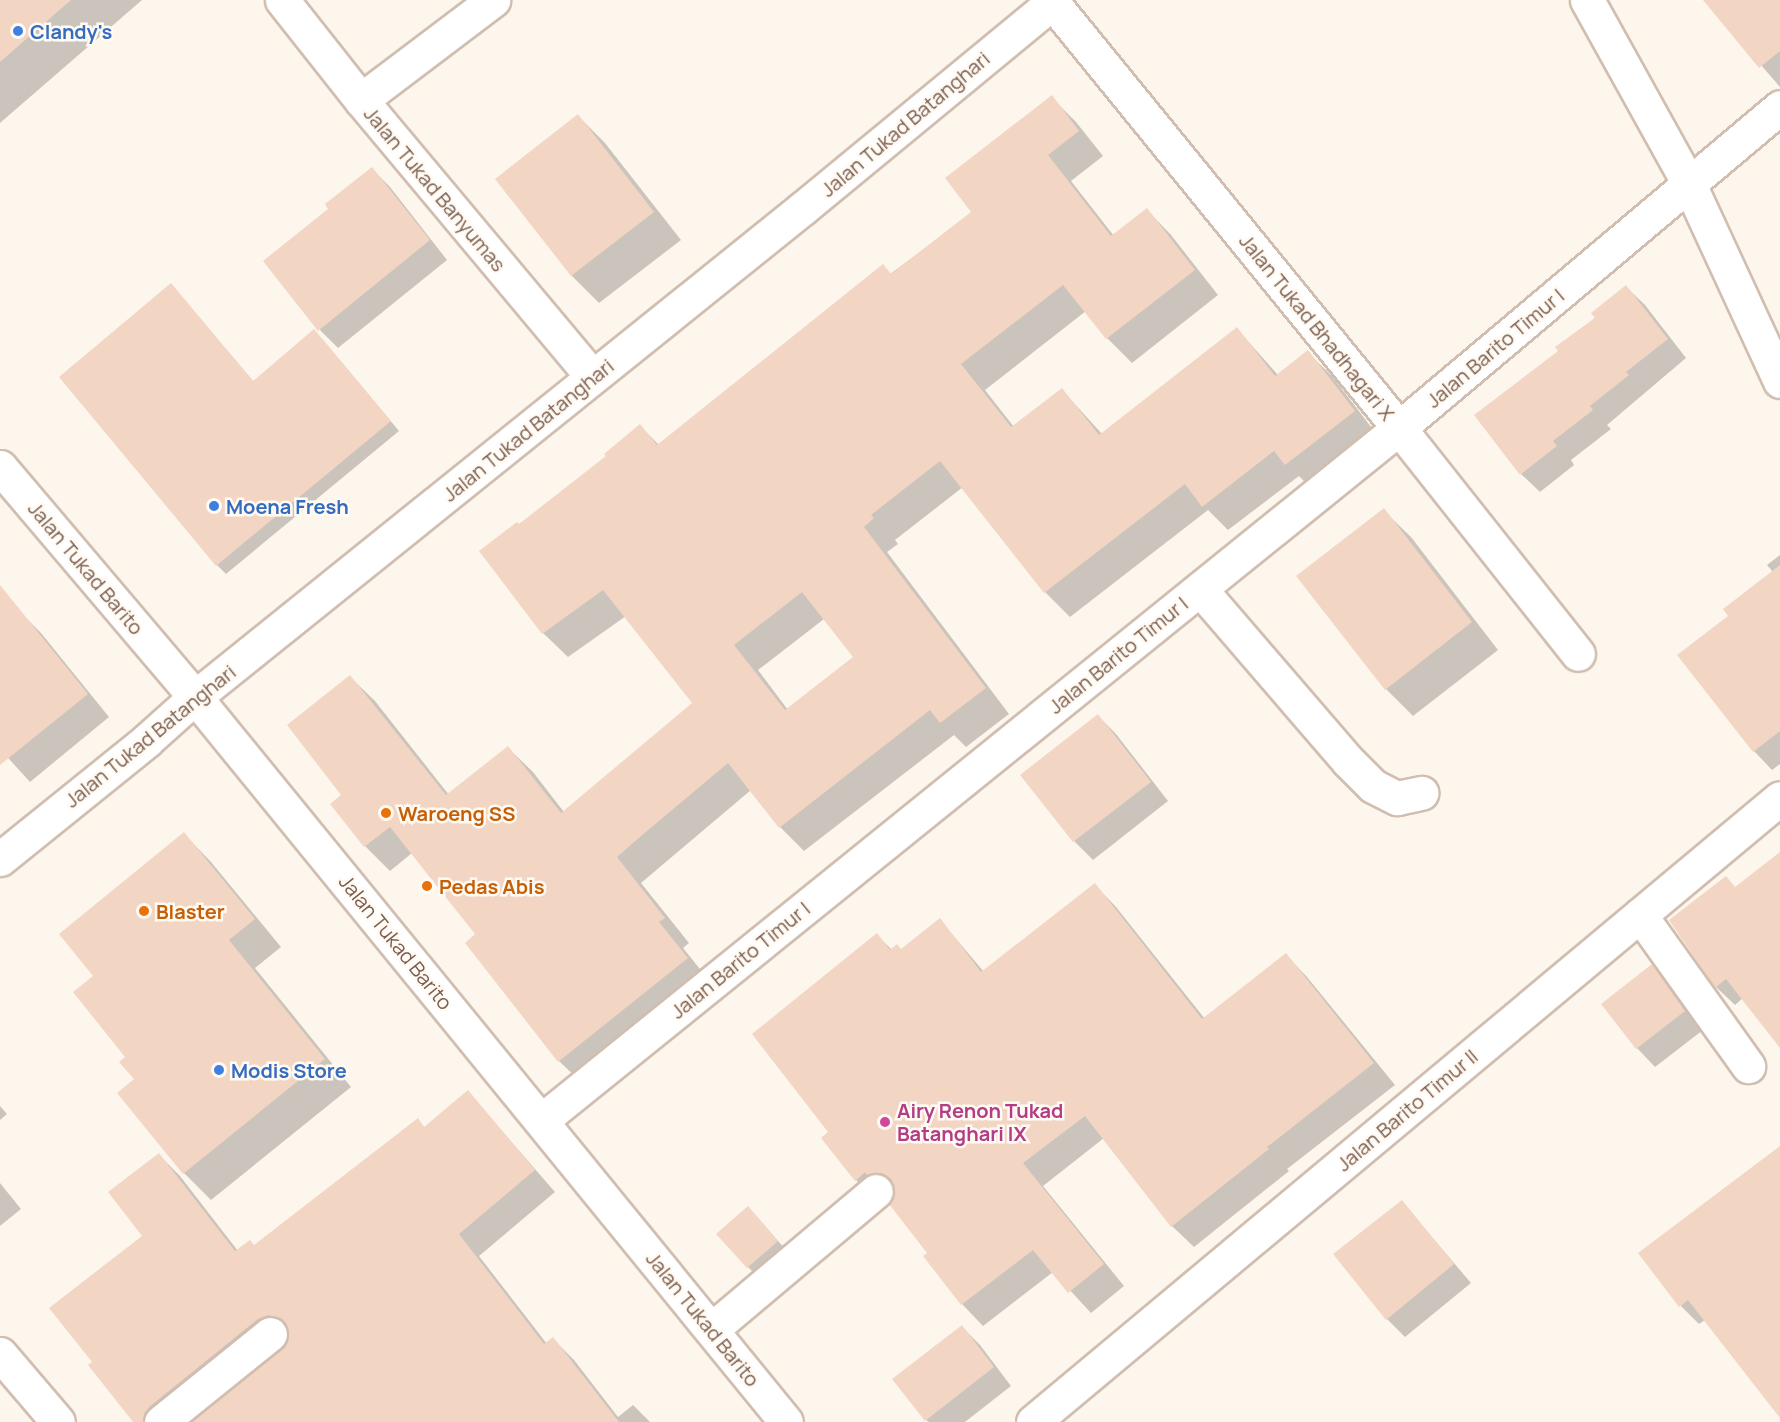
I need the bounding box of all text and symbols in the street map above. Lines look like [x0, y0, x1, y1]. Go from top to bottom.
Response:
place label: Clandy's [30, 19, 112, 43]
marker: Clandy's [11, 24, 25, 38]
street label: Jalan Tukad Batanghari [816, 46, 994, 202]
street label: Jalan Tukad Banyumas [359, 102, 511, 276]
street label: Jalan Tukad Bhadhagari X [1234, 229, 1400, 425]
street label: Jalan Barito Timur I [1421, 284, 1569, 412]
street label: Jalan Tukad Batanghari [438, 354, 618, 506]
place label: Moena Fresh [226, 494, 349, 518]
street label: Jalan Tukad Barito [23, 497, 149, 639]
marker: Moena Fresh [207, 499, 221, 513]
street label: Jalan Barito Timur I [1044, 592, 1192, 718]
street label: Jalan Tukad Batanghari [60, 660, 240, 812]
place label: Waroeng SS [398, 801, 515, 825]
marker: Waroeng SS [379, 806, 393, 820]
street label: Jalan Tukad Barito [334, 870, 458, 1014]
place label: Pedas Abis [439, 874, 545, 898]
marker: Pedas Abis [420, 879, 434, 893]
street label: Jalan Barito Timur I [666, 897, 814, 1023]
place label: Blaster [156, 899, 225, 923]
marker: Blaster [137, 904, 151, 918]
street label: Jalan Barito Timur II [1332, 1044, 1482, 1176]
place label: Modis Store [231, 1058, 347, 1082]
marker: Modis Store [212, 1063, 226, 1077]
place label: Airy Renon Tukad Batanghari IX [897, 1098, 1063, 1145]
marker: Airy Renon Tukad Batanghari IX [878, 1115, 892, 1129]
street label: Jalan Tukad Barito [641, 1247, 765, 1391]

